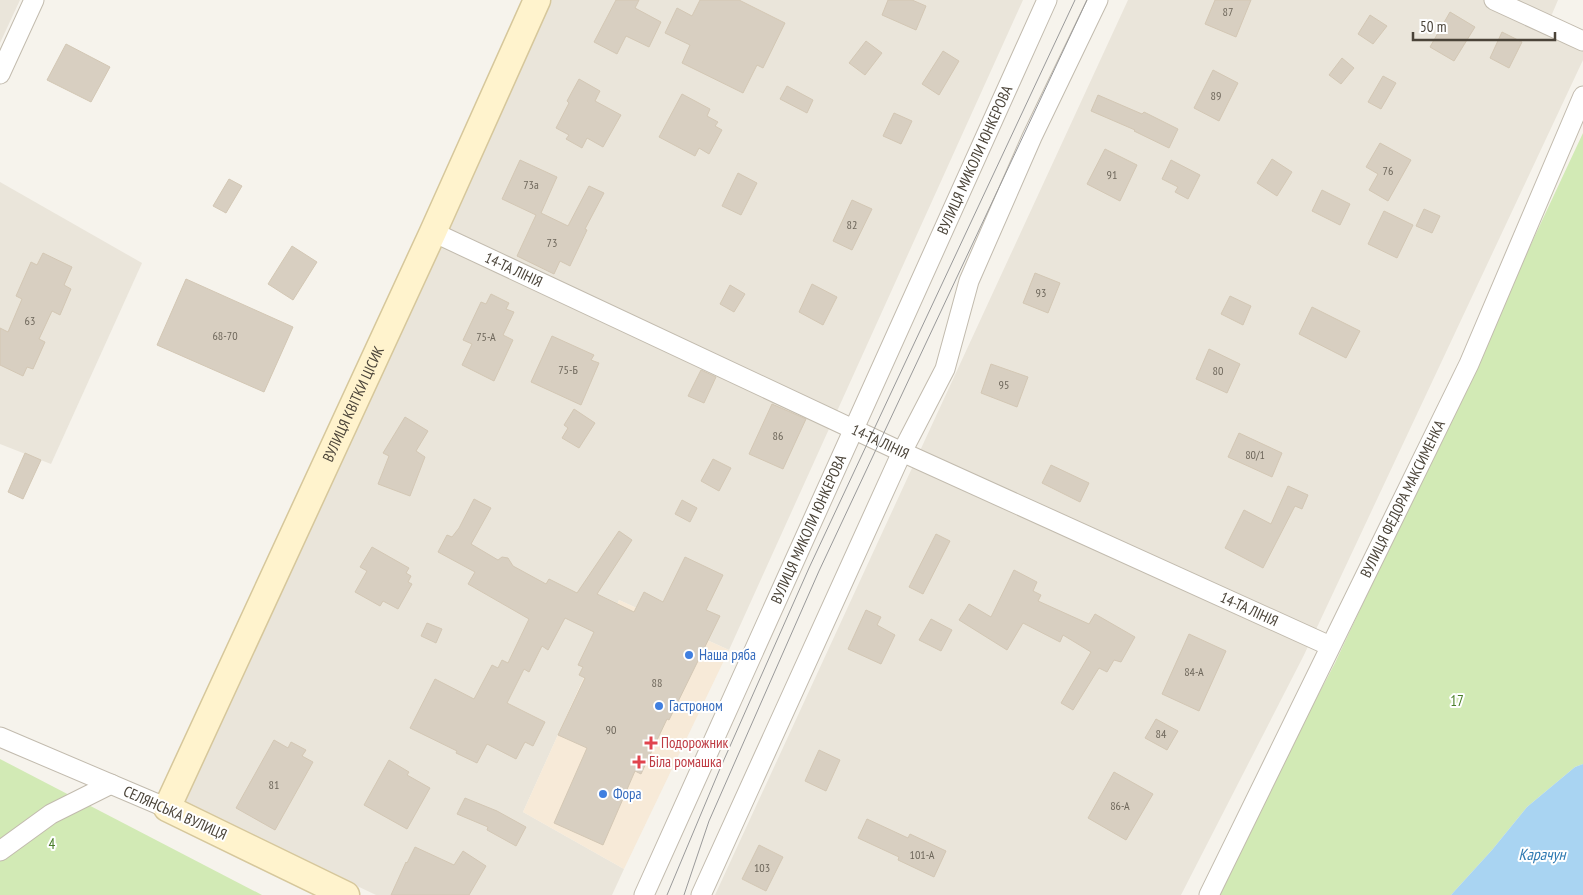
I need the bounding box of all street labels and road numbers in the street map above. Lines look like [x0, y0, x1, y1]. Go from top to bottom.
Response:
street label: ВУЛИЦЯ МИКОЛИ ЮНКЕРОВА [933, 82, 1017, 237]
street label: 14-ТА ЛІНІЯ [482, 248, 546, 291]
street label: ВУЛИЦЯ КВІТКИ ЦІСИК [318, 342, 388, 465]
street label: ВУЛИЦЯ ФЕДОРА МАКСИМЕНКА [1356, 416, 1449, 581]
street label: 14-ТА ЛІНІЯ [849, 420, 912, 463]
street label: ВУЛИЦЯ МИКОЛИ ЮНКЕРОВА [766, 451, 850, 607]
street label: 14-ТА ЛІНІЯ [1217, 587, 1281, 630]
street label: СЕЛЯНСЬКА ВУЛИЦЯ [121, 781, 230, 844]

